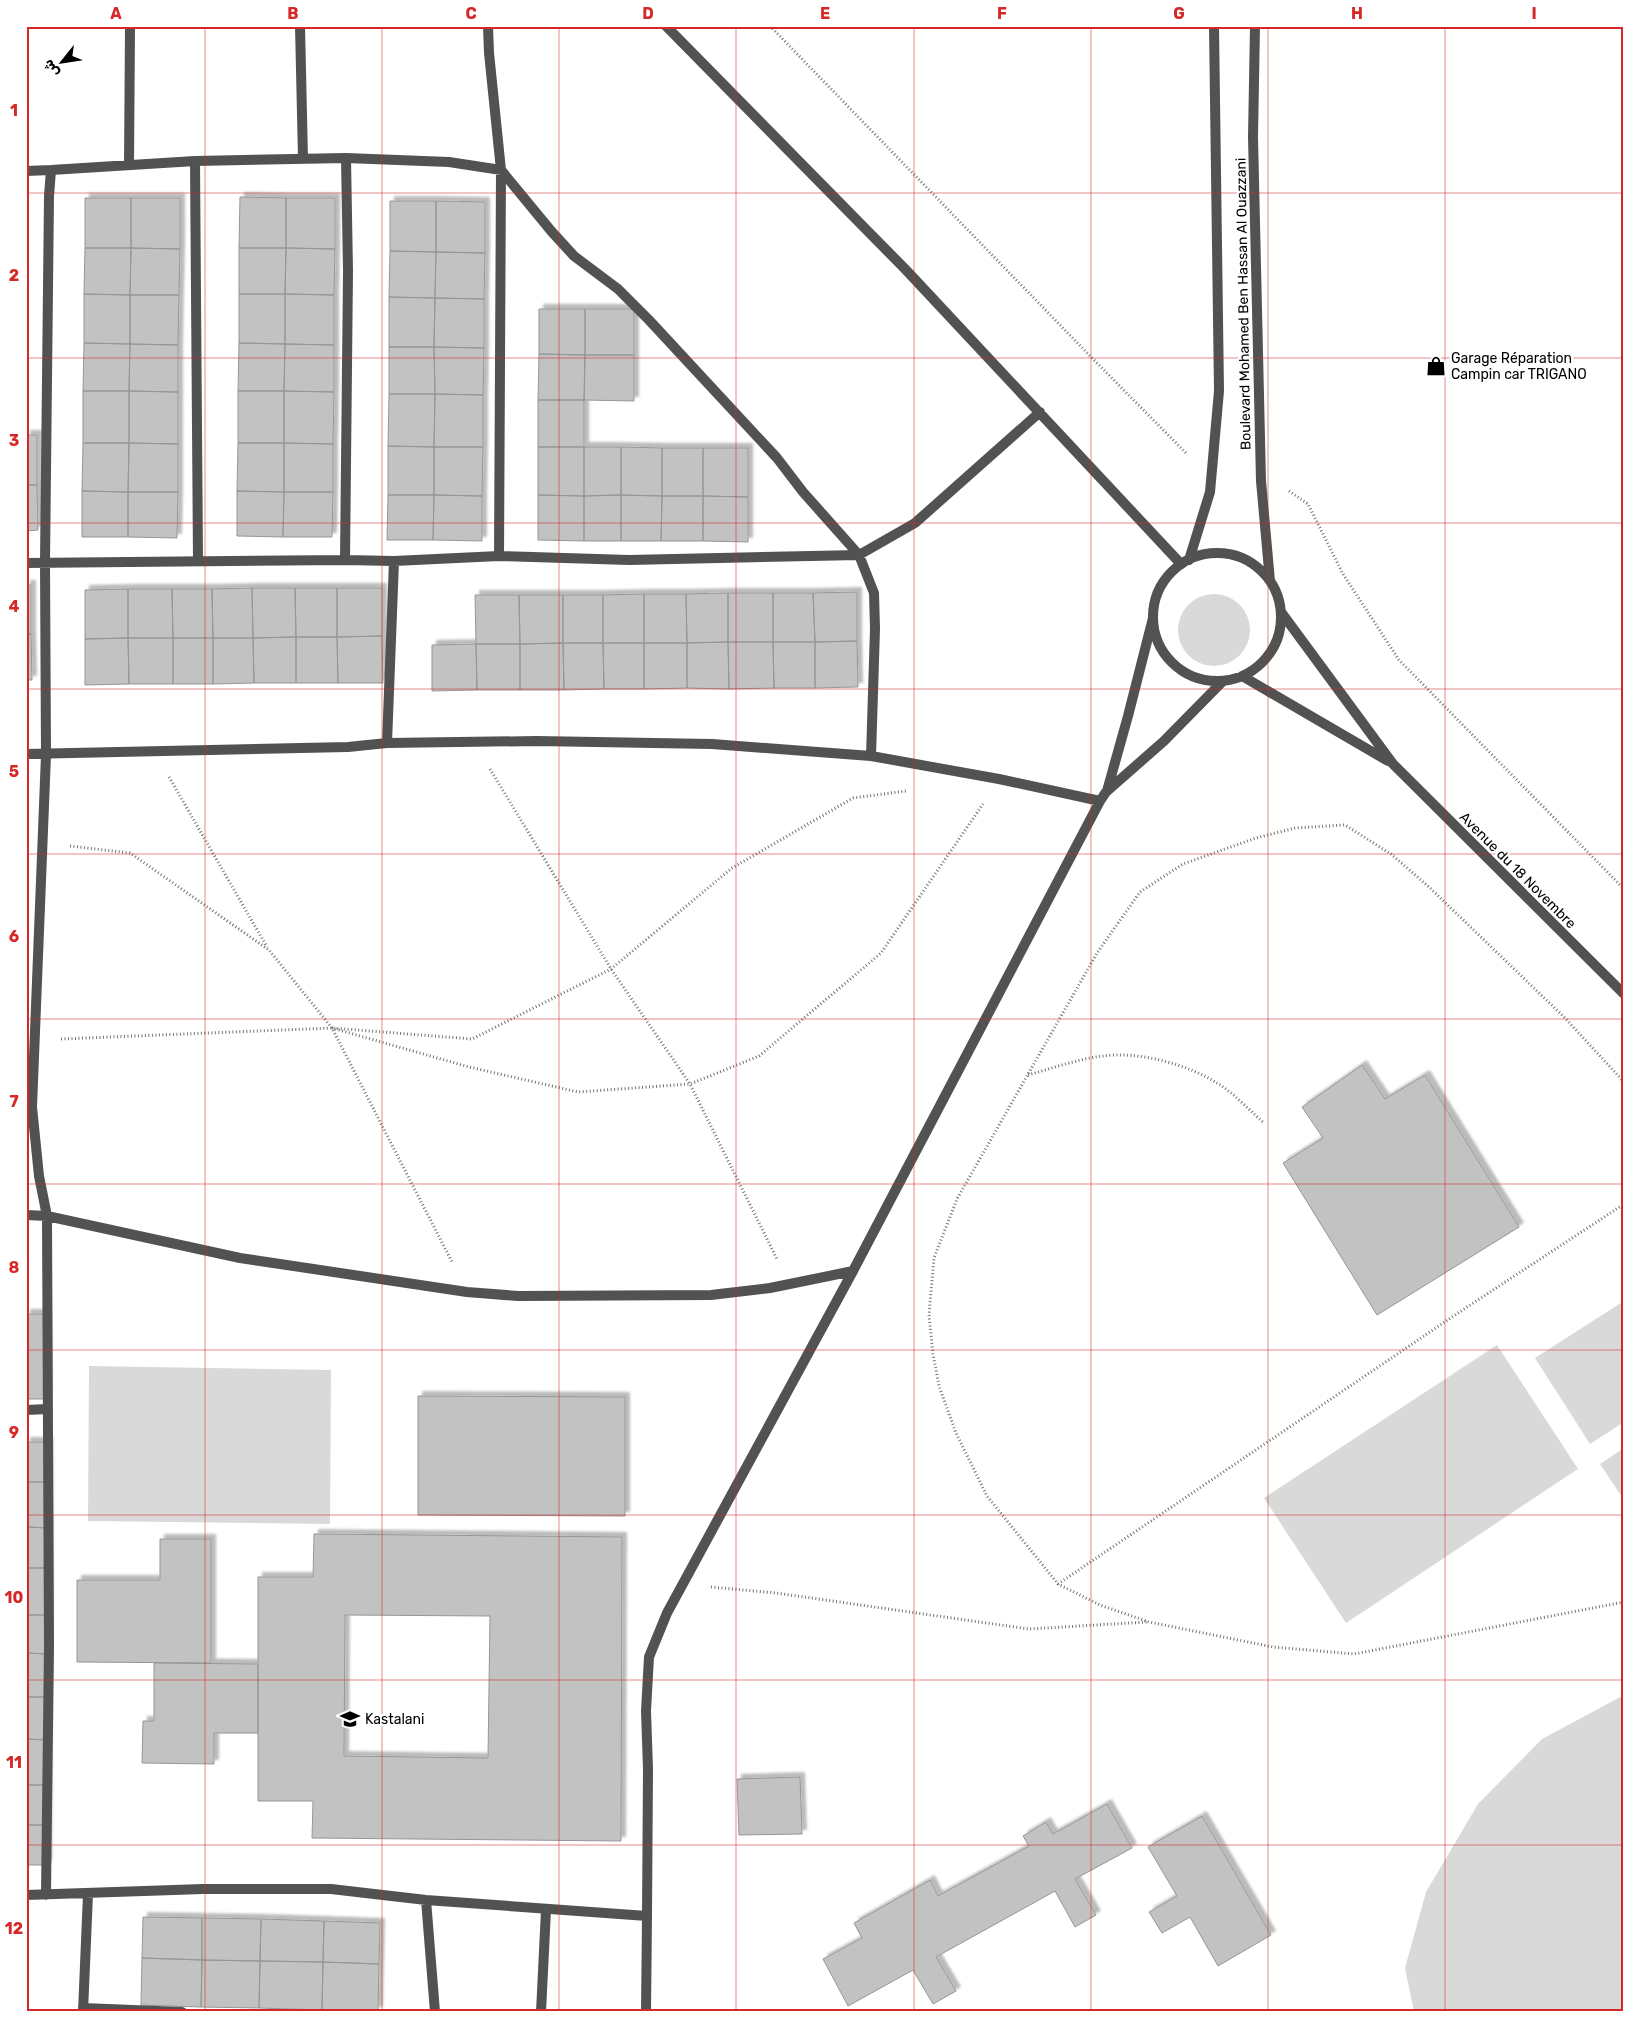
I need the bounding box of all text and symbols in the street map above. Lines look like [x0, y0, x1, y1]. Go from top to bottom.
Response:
text: A [110, 4, 122, 23]
text: B [287, 4, 299, 23]
text: C [465, 4, 477, 23]
text: D [642, 4, 654, 23]
text: E [820, 4, 830, 23]
text: F [997, 4, 1007, 23]
text: G [1173, 4, 1185, 23]
text: H [1351, 4, 1363, 23]
text: I [1531, 4, 1537, 23]
north arrow [38, 38, 88, 88]
text: ش [39, 56, 63, 80]
text: 1 [10, 101, 18, 120]
street label: Boulevard Mohamed Ben Hassan Al Ouazzani [1232, 158, 1255, 450]
text: 2 [9, 266, 19, 285]
place label: Garage Réparation Campin car TRIGANO [1451, 350, 1587, 383]
shop icon: Garage Réparation Campin car TRIGANO [1425, 355, 1447, 377]
text: 3 [9, 431, 19, 450]
text: 4 [9, 597, 20, 616]
text: 5 [9, 762, 19, 781]
street label: Avenue du 18 Novembre [1456, 809, 1579, 932]
text: 6 [9, 927, 19, 946]
text: 7 [9, 1092, 19, 1111]
text: 8 [9, 1258, 20, 1277]
text: 9 [9, 1423, 19, 1442]
text: 10 [5, 1588, 24, 1607]
school or university icon: Kastalani [339, 1708, 361, 1730]
place label: Kastalani [365, 1711, 424, 1728]
text: 11 [6, 1753, 22, 1772]
text: 12 [5, 1919, 23, 1938]

